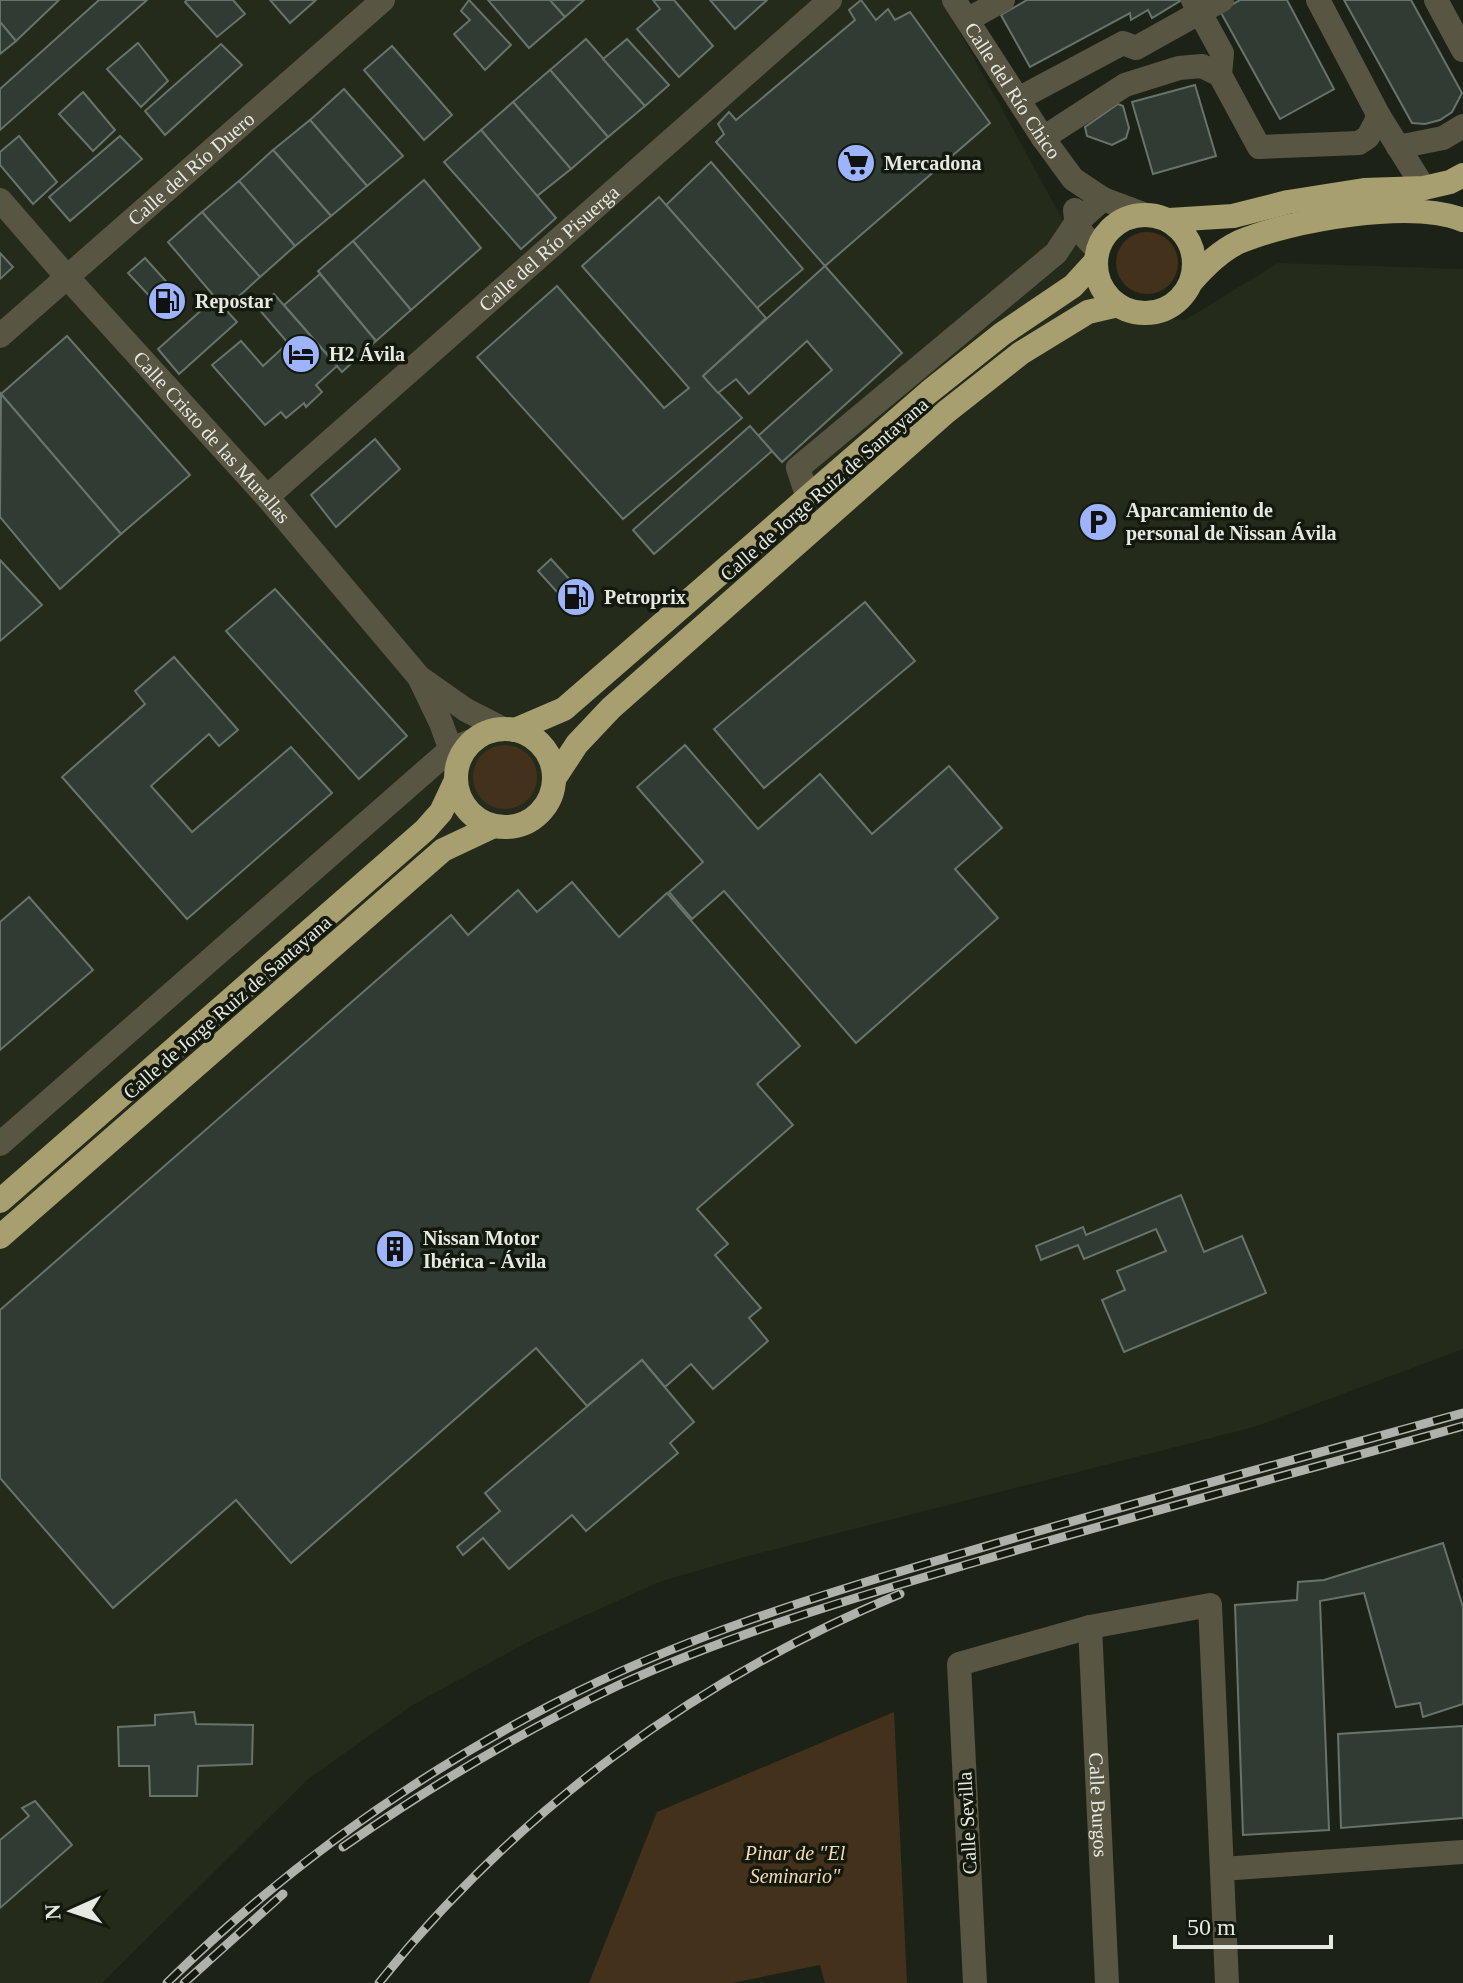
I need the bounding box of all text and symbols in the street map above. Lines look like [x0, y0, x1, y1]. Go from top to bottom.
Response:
street label: Calle del Río Chico [960, 18, 1065, 163]
street label: Calle del Río Duero [123, 107, 259, 230]
supermarket icon: Mercadona [835, 142, 877, 184]
place label: Mercadona [884, 152, 981, 174]
street label: Calle del Río Pisuerga [474, 181, 623, 316]
fuel station icon: Repostar [146, 280, 188, 322]
place label: Repostar [195, 290, 273, 313]
hotel icon: H2 Ávila [280, 333, 322, 375]
place label: H2 Ávila [329, 343, 405, 365]
street label: Calle Cristo de las Murallas [129, 347, 295, 527]
street label: Calle de Jorge Ruiz de Santayana [716, 393, 933, 586]
place label: Aparcamiento de personal de Nissan Ávila [1126, 499, 1337, 545]
parking icon: Aparcamiento de personal de Nissan Ávila [1077, 501, 1119, 543]
fuel station icon: Petroprix [555, 576, 597, 618]
place label: Petroprix [604, 586, 686, 609]
street label: Calle de Jorge Ruiz de Santayana [119, 911, 336, 1104]
place label: Nissan Motor Ibérica - Ávila [423, 1227, 546, 1272]
building icon: Nissan Motor Ibérica - Ávila [374, 1228, 416, 1270]
street label: Calle Burgos [1085, 1752, 1112, 1858]
street label: Calle Sevilla [953, 1771, 981, 1875]
park label: Pinar de "El Seminario" [744, 1842, 846, 1887]
north arrow [32, 1871, 112, 1951]
scale bar [1175, 1899, 1331, 1949]
text: N [40, 1903, 65, 1921]
text: 50 m [1187, 1914, 1236, 1940]

